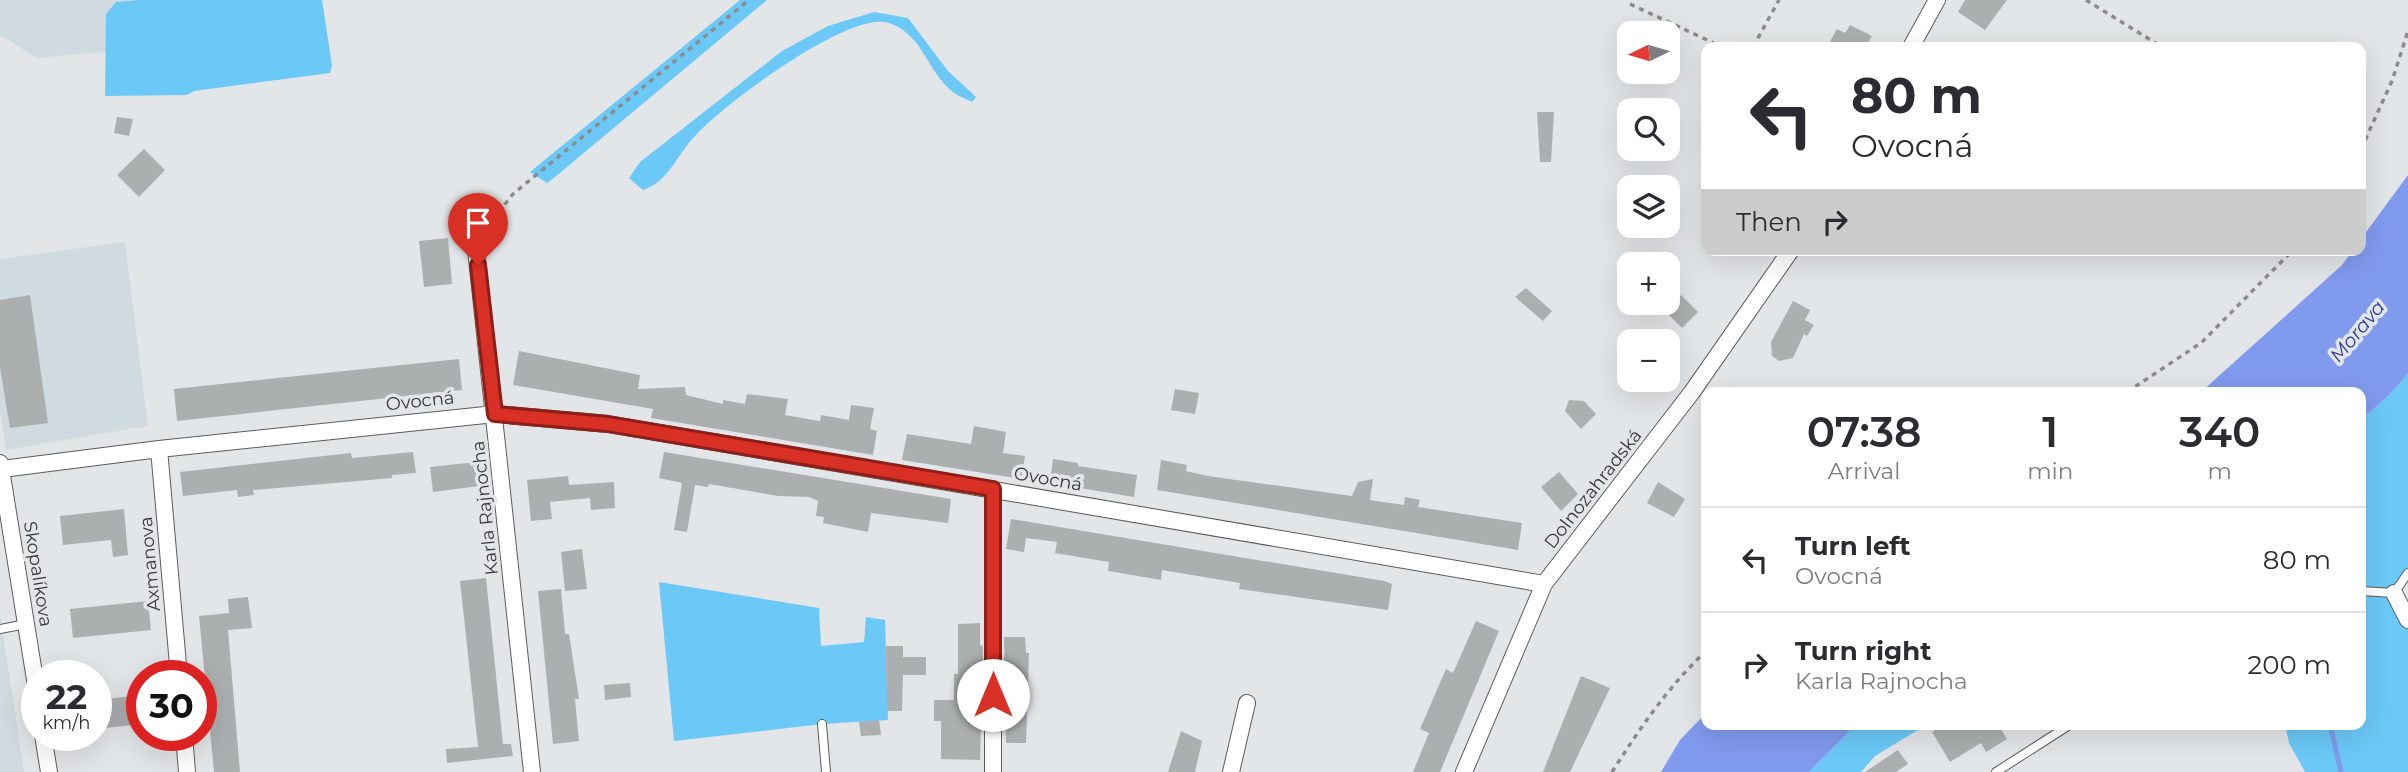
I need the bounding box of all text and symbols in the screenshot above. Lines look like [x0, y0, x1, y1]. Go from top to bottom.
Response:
north arrow [1617, 21, 1680, 84]
map controls [1617, 21, 1680, 392]
text: 80 m [1851, 66, 1982, 125]
icon: left [1736, 70, 1827, 161]
button: search [1617, 98, 1680, 161]
text: Ovocná [1851, 126, 1973, 165]
button: layers [1617, 175, 1680, 238]
pin [448, 193, 508, 265]
icon: right [1816, 203, 1854, 241]
icon: arrive [459, 204, 497, 242]
text: Then [1736, 206, 1802, 238]
button: + [1617, 252, 1680, 315]
water label: Morava [2325, 296, 2390, 367]
button: − [1617, 329, 1680, 392]
street label: Ovocná [385, 386, 455, 416]
text: 07:38 [1807, 406, 1922, 458]
text: 1 [2042, 406, 2058, 458]
text: 340 [2179, 406, 2260, 458]
street label: Dolnozahradská [1540, 425, 1646, 553]
street label: Karla Rajnocha [467, 440, 503, 576]
text: Arrival [1828, 457, 1900, 485]
text: min [2027, 457, 2073, 485]
text: m [2207, 457, 2232, 485]
street label: Ovocná [1012, 462, 1084, 496]
street label: Axmanova [135, 516, 165, 612]
street label: Skopalíkova [19, 520, 57, 628]
text: Turn left [1795, 530, 1911, 562]
icon: left [1736, 541, 1774, 579]
text: 80 m [2263, 544, 2331, 576]
text: Ovocná [1795, 562, 1883, 590]
text: Turn right [1795, 635, 1931, 667]
icon: right [1736, 646, 1774, 684]
text: 200 m [2247, 649, 2331, 681]
position arrow [956, 658, 1030, 732]
speed limit sign: 30 [126, 660, 217, 751]
text: Karla Rajnocha [1795, 667, 1968, 695]
text: 22 [46, 675, 87, 718]
text: km/h [42, 712, 91, 734]

